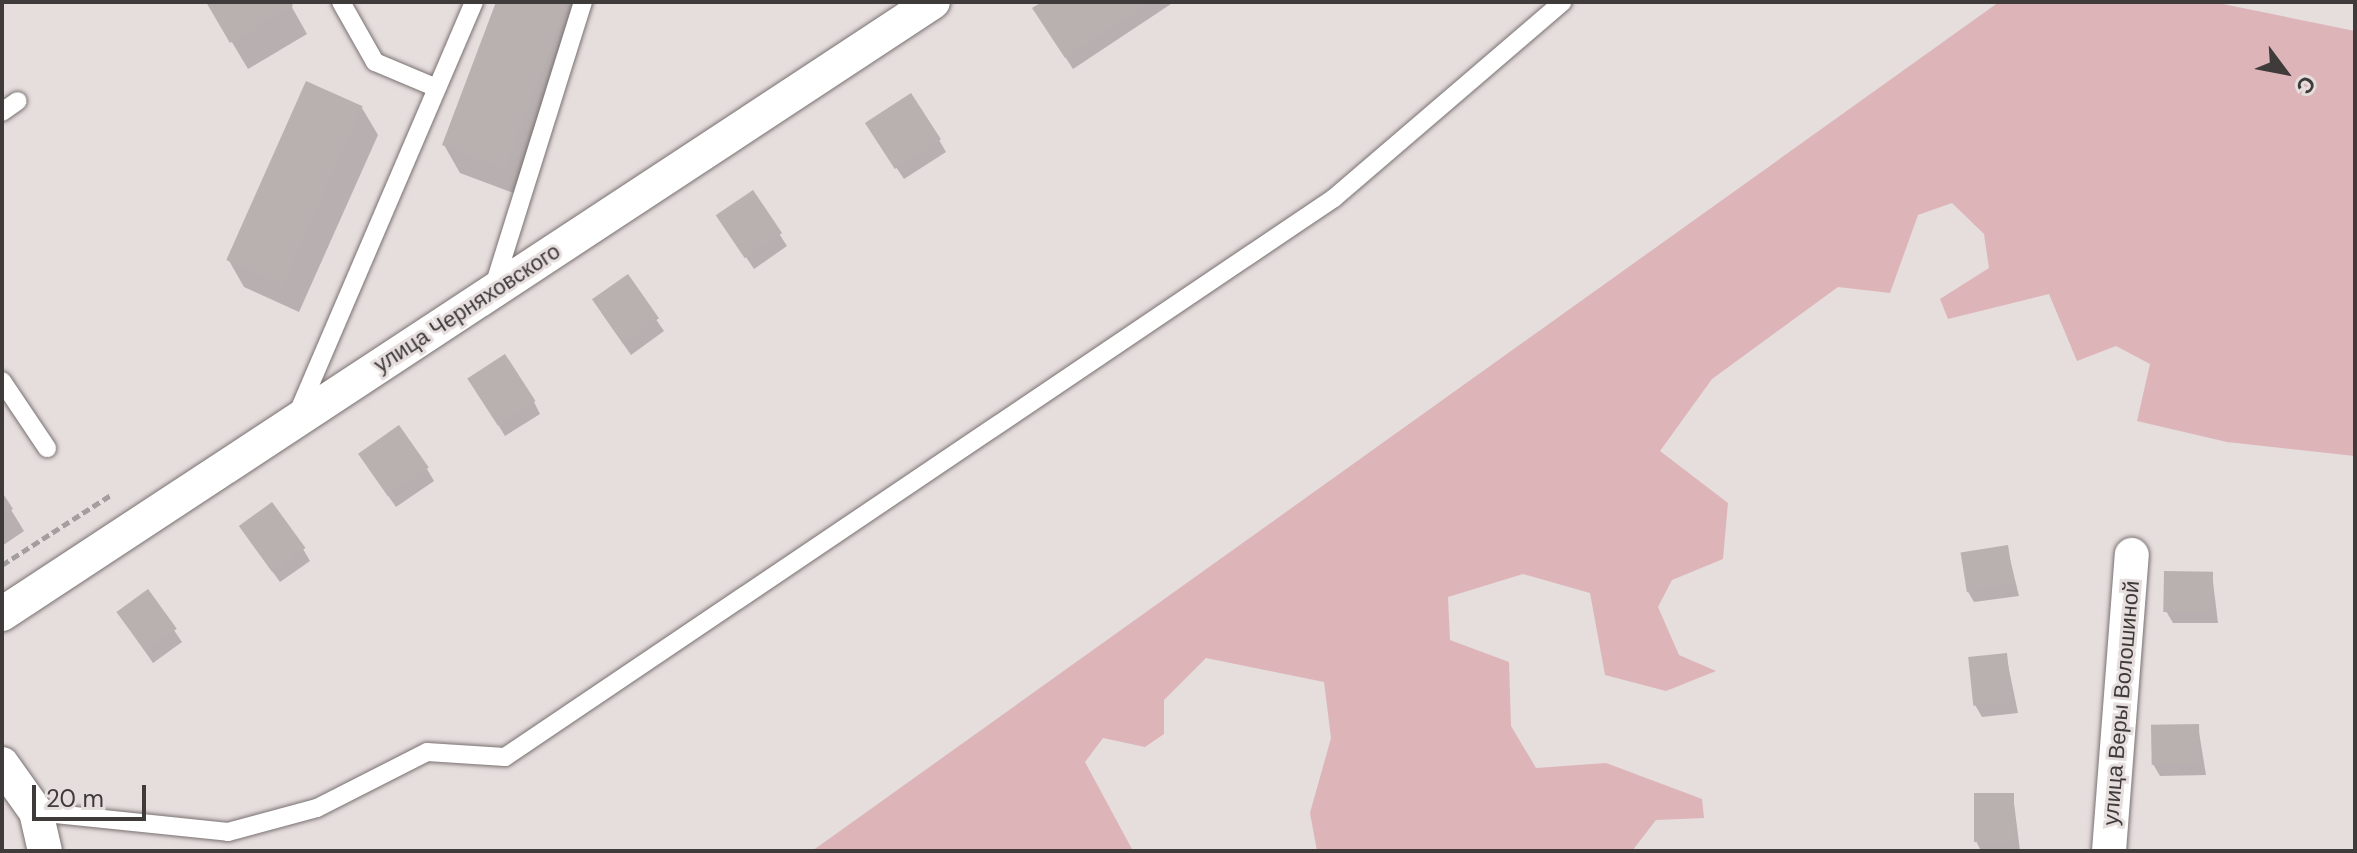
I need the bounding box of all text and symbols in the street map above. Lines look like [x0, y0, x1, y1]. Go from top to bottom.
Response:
north arrow [2245, 32, 2325, 112]
text: С [2289, 71, 2322, 99]
street label: улица Черняховского [369, 238, 565, 378]
street label: улица Веры Волошиной [2097, 580, 2145, 826]
scale bar [36, 769, 150, 819]
text: 20 m [46, 783, 104, 814]

